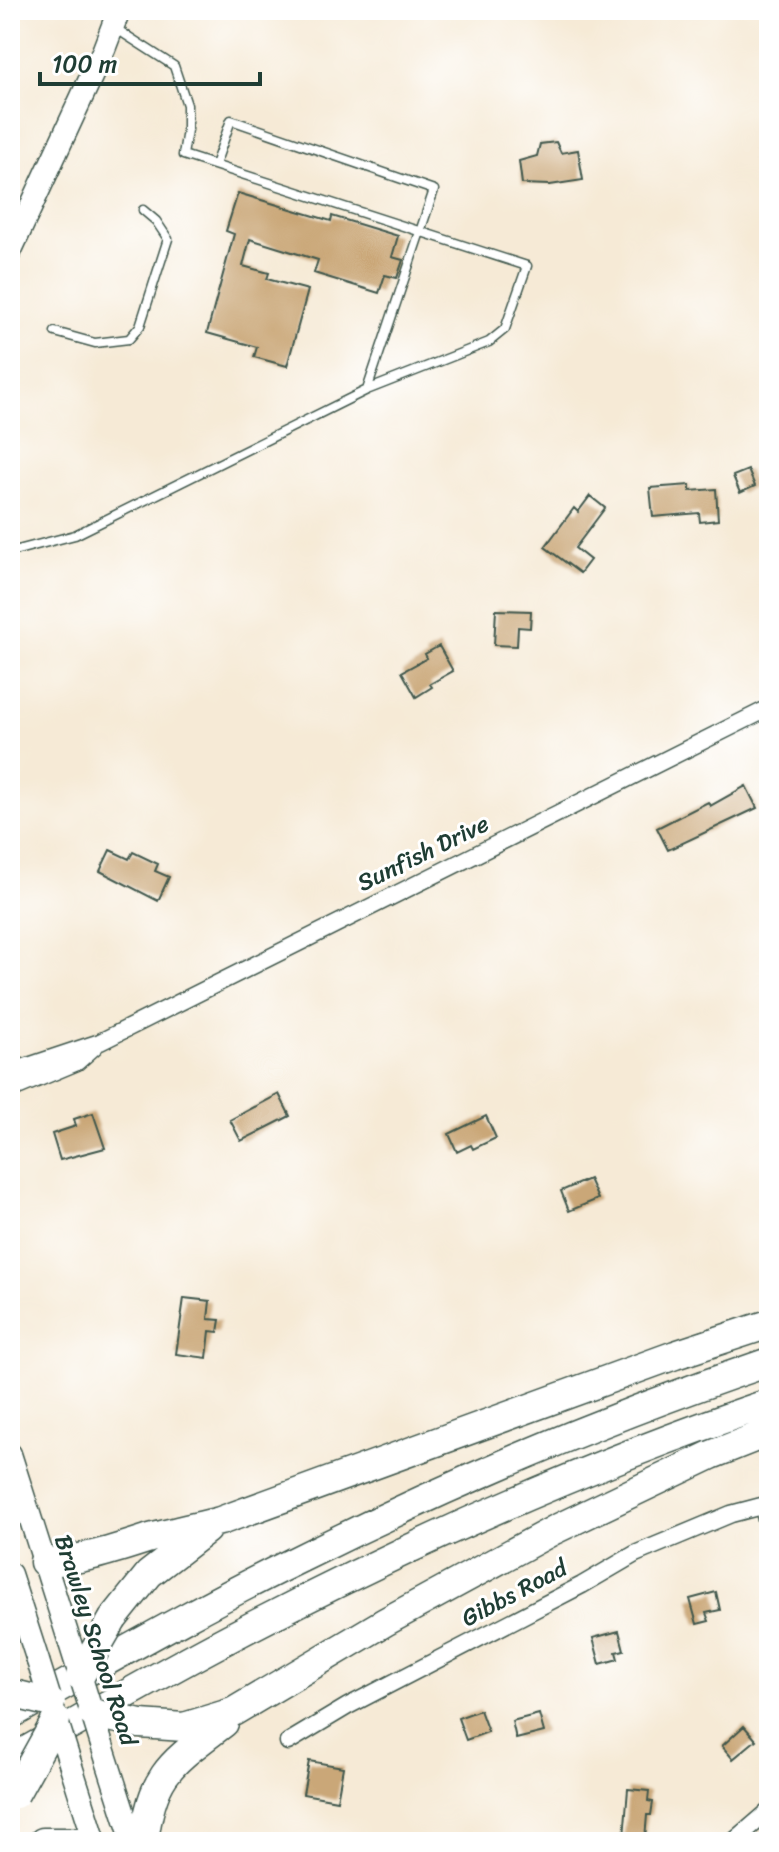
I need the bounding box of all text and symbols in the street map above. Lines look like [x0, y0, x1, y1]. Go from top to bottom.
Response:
scale bar [40, 36, 260, 86]
text: 100 m [52, 43, 117, 85]
street label: Sunfish Drive [350, 803, 496, 903]
street label: Brawley School Road [42, 1529, 150, 1752]
street label: Gibbs Road [453, 1546, 577, 1639]

